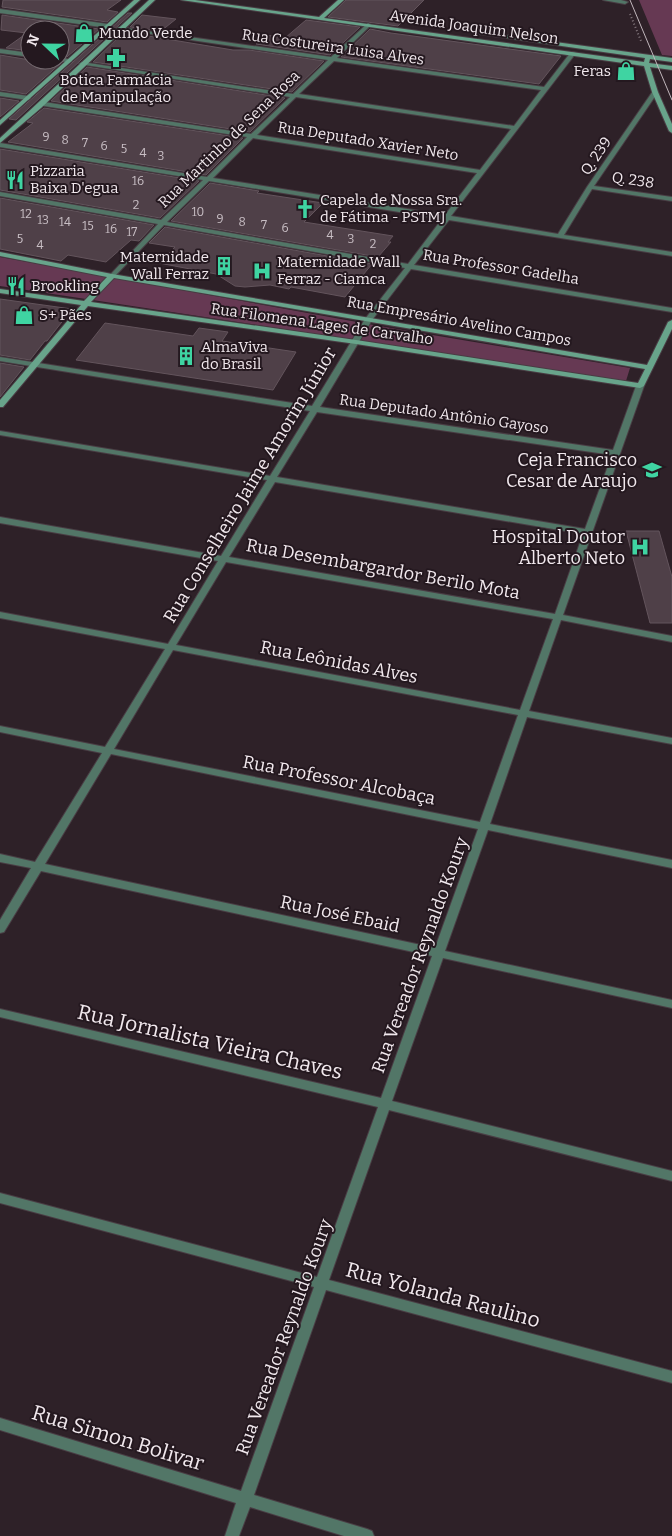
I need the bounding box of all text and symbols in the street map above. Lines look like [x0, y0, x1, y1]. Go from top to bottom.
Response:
street label: Avenida Joaquim Nelson [388, 6, 560, 48]
north arrow [20, 20, 70, 70]
shop icon: Mundo Verde [73, 22, 95, 44]
place label: Mundo Verde [99, 24, 193, 42]
street label: Rua Costureira Luisa Alves [241, 25, 425, 69]
text: N [24, 32, 43, 49]
pharmacy icon: Botica Farmácia de Manipulação [105, 47, 127, 69]
shop icon: Feras [615, 60, 637, 82]
place label: Feras [574, 62, 611, 80]
street label: Rua Martinho de Sena Rosa [154, 67, 304, 211]
place label: Botica Farmácia de Manipulação [60, 71, 172, 106]
street label: Rua Deputado Xavier Neto [276, 118, 460, 164]
house number: 9 [42, 130, 50, 144]
house number: 8 [61, 133, 69, 147]
street label: Q. 239 [577, 133, 615, 179]
house number: 7 [82, 136, 88, 150]
house number: 6 [100, 139, 108, 153]
house number: 5 [121, 142, 127, 156]
house number: 4 [139, 146, 147, 160]
house number: 3 [158, 149, 165, 163]
place label: Pizzaria Baixa D'egua [30, 162, 118, 197]
street label: Q. 238 [611, 168, 655, 192]
restaurant icon: Pizzaria Baixa D'egua [4, 169, 26, 191]
house number: 16 [132, 174, 144, 188]
place label: Capela de Nossa Sra. de Fátima - PSTMJ [320, 191, 462, 226]
house number: 2 [133, 198, 139, 212]
church icon: Capela de Nossa Sra. de Fátima - PSTMJ [294, 198, 316, 220]
house number: 10 [192, 205, 204, 219]
house number: 12 [20, 207, 32, 221]
house number: 9 [216, 212, 224, 226]
house number: 13 [37, 213, 49, 227]
house number: 14 [59, 215, 71, 229]
house number: 8 [238, 215, 246, 229]
house number: 7 [261, 218, 267, 232]
house number: 15 [82, 219, 94, 233]
house number: 6 [281, 221, 289, 235]
house number: 16 [105, 222, 117, 236]
house number: 17 [127, 225, 137, 239]
house number: 4 [326, 228, 334, 242]
house number: 5 [17, 232, 23, 246]
house number: 3 [348, 232, 355, 246]
house number: 2 [370, 237, 376, 251]
house number: 4 [36, 238, 44, 252]
street label: Rua Professor Gadelha [422, 246, 580, 288]
place label: Maternidade Wall Ferraz [120, 248, 209, 283]
place label: Maternidade Wall Ferraz - Ciamca [277, 253, 400, 288]
building icon: Maternidade Wall Ferraz [213, 255, 235, 277]
hospital icon: Maternidade Wall Ferraz - Ciamca [251, 260, 273, 282]
restaurant icon: Brookling [5, 275, 27, 297]
place label: Brookling [31, 277, 99, 295]
street label: Rua Empresário Avelino Campos [346, 292, 572, 350]
street label: Rua Filomena Lages de Carvalho [210, 299, 434, 349]
shop icon: S+ Pães [13, 304, 35, 326]
place label: S+ Pães [39, 306, 92, 324]
place label: AlmaViva do Brasil [201, 338, 268, 373]
street label: Rua Conselheiro Jaime Amorim Júnior [159, 343, 341, 627]
building icon: AlmaViva do Brasil [175, 345, 197, 367]
street label: Rua Deputado Antônio Gayoso [338, 390, 550, 438]
place label: Ceja Francisco Cesar de Araujo [506, 449, 637, 492]
school or university icon: Ceja Francisco Cesar de Araujo [641, 459, 663, 481]
place label: Hospital Doutor Alberto Neto [492, 526, 625, 569]
street label: Rua Desembargardor Berilo Mota [244, 534, 522, 604]
hospital icon: Hospital Doutor Alberto Neto [629, 536, 651, 558]
street label: Rua Leônidas Alves [258, 636, 420, 688]
street label: Rua Professor Alcobaça [241, 751, 437, 809]
street label: Rua Vereador Reynaldo Koury [367, 834, 473, 1076]
street label: Rua José Ebaid [278, 891, 402, 937]
street label: Rua Jornalista Vieira Chaves [75, 999, 345, 1085]
street label: Rua Vereador Reynaldo Koury [231, 1216, 337, 1458]
street label: Rua Yolanda Raulino [343, 1257, 543, 1333]
street label: Rua Simon Bolivar [29, 1399, 207, 1477]

